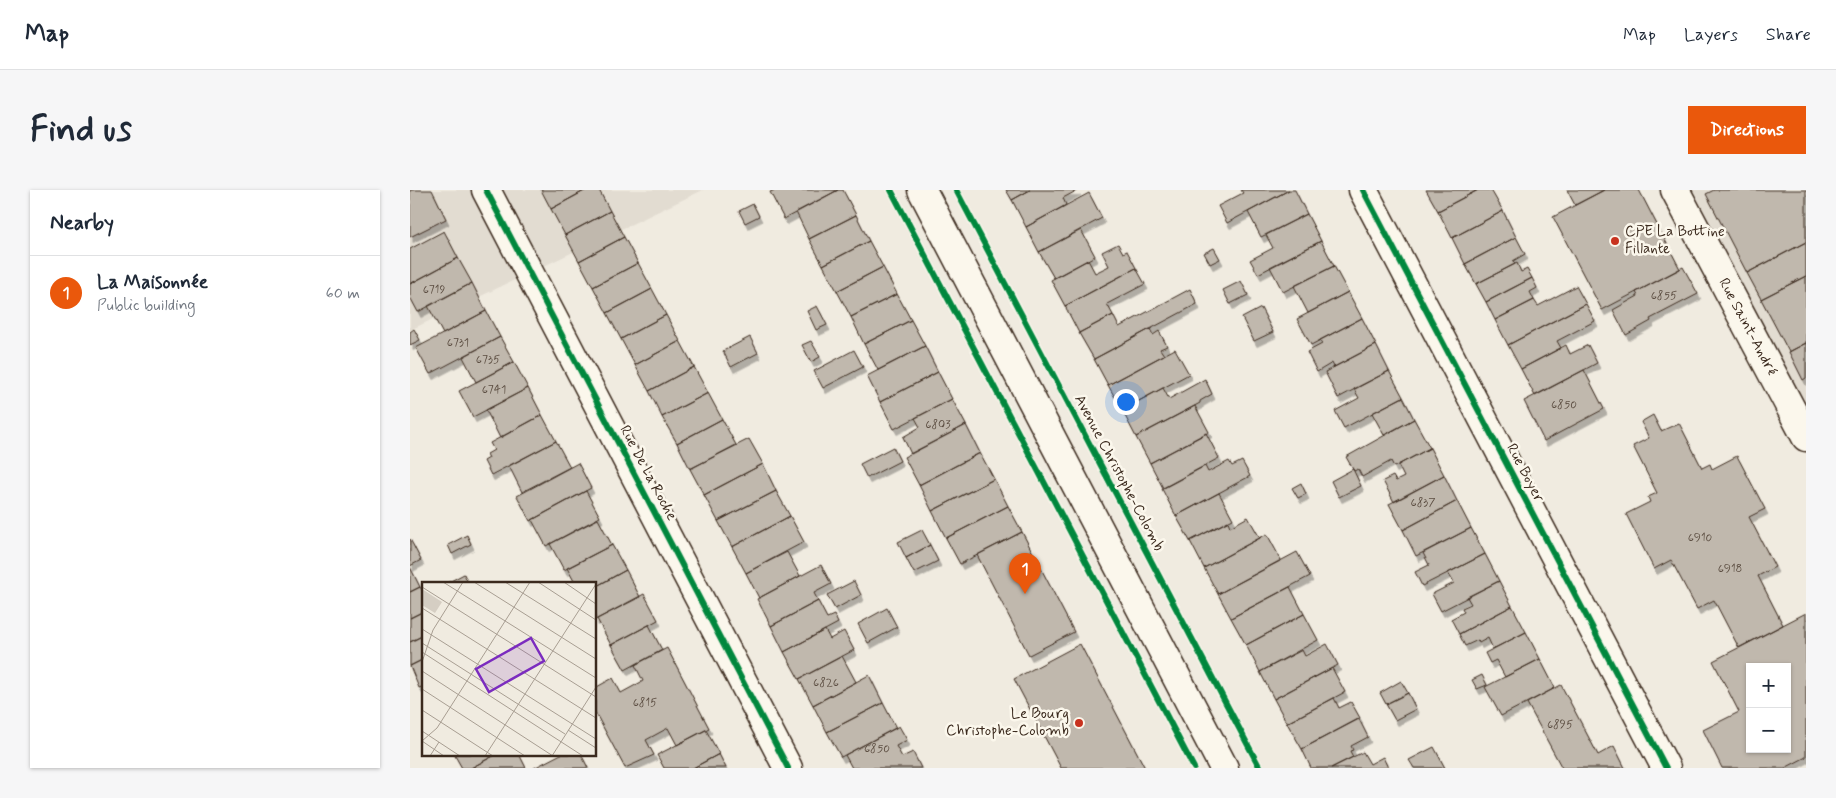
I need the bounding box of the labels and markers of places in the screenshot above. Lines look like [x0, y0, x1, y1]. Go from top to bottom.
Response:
place label: CPE La Bottine Fillante [1625, 222, 1725, 259]
marker: CPE La Bottine Fillante [1609, 235, 1621, 247]
pin: 1 [1009, 553, 1041, 594]
place label: Le Bourg Christophe-Colomb [946, 704, 1069, 741]
marker: Le Bourg Christophe-Colomb [1073, 717, 1085, 729]

